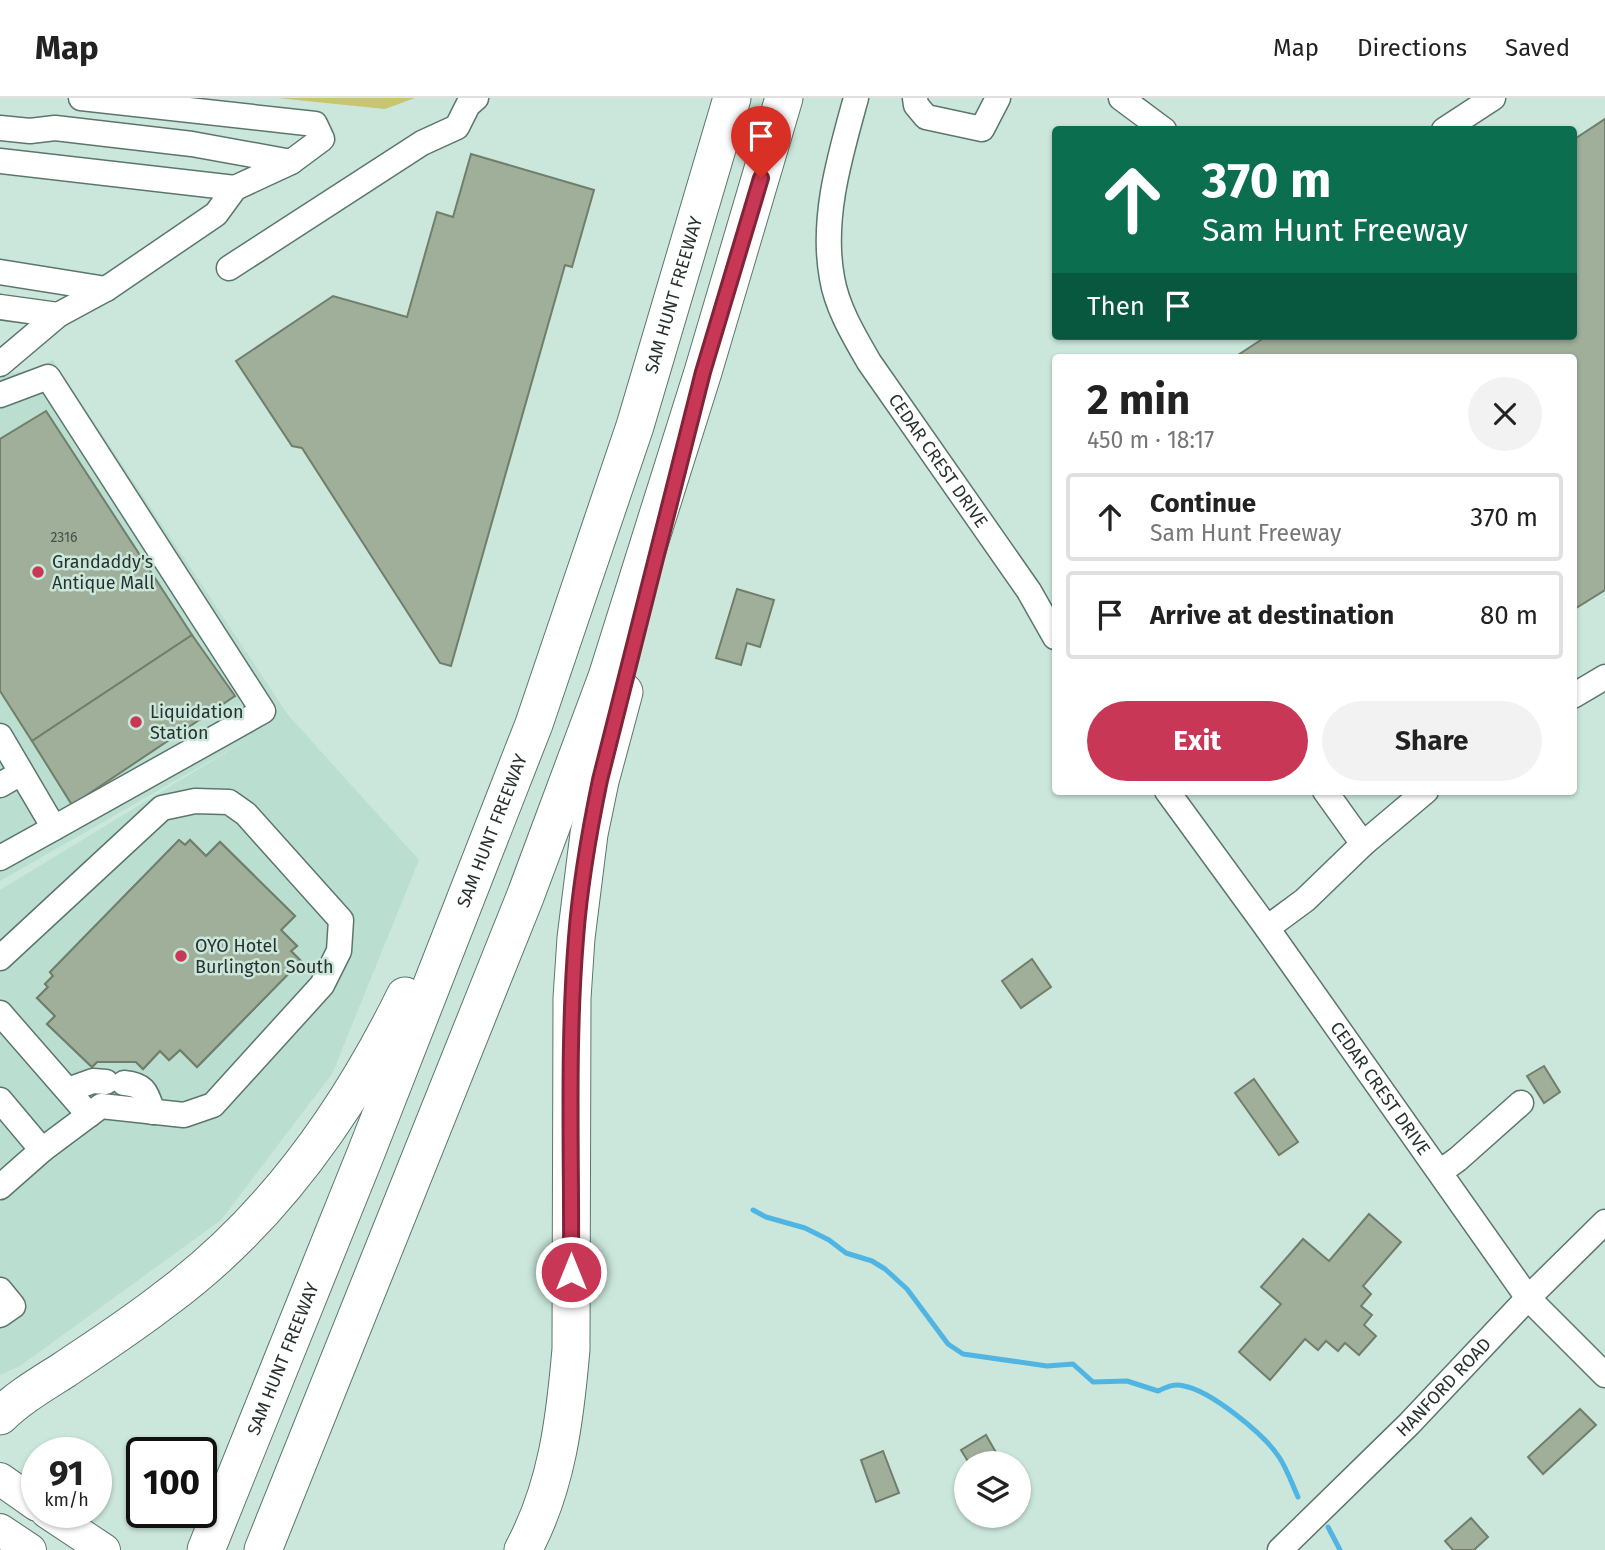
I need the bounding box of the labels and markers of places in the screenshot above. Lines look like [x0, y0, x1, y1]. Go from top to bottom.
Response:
pin [731, 106, 791, 178]
place label: Grandaddy's Antique Mall [52, 551, 154, 594]
marker: Grandaddy's Antique Mall [30, 564, 46, 580]
place label: Liquidation Station [150, 701, 244, 744]
marker: Liquidation Station [128, 714, 144, 730]
place label: OYO Hotel Burlington South [195, 935, 334, 978]
marker: OYO Hotel Burlington South [173, 948, 189, 964]

